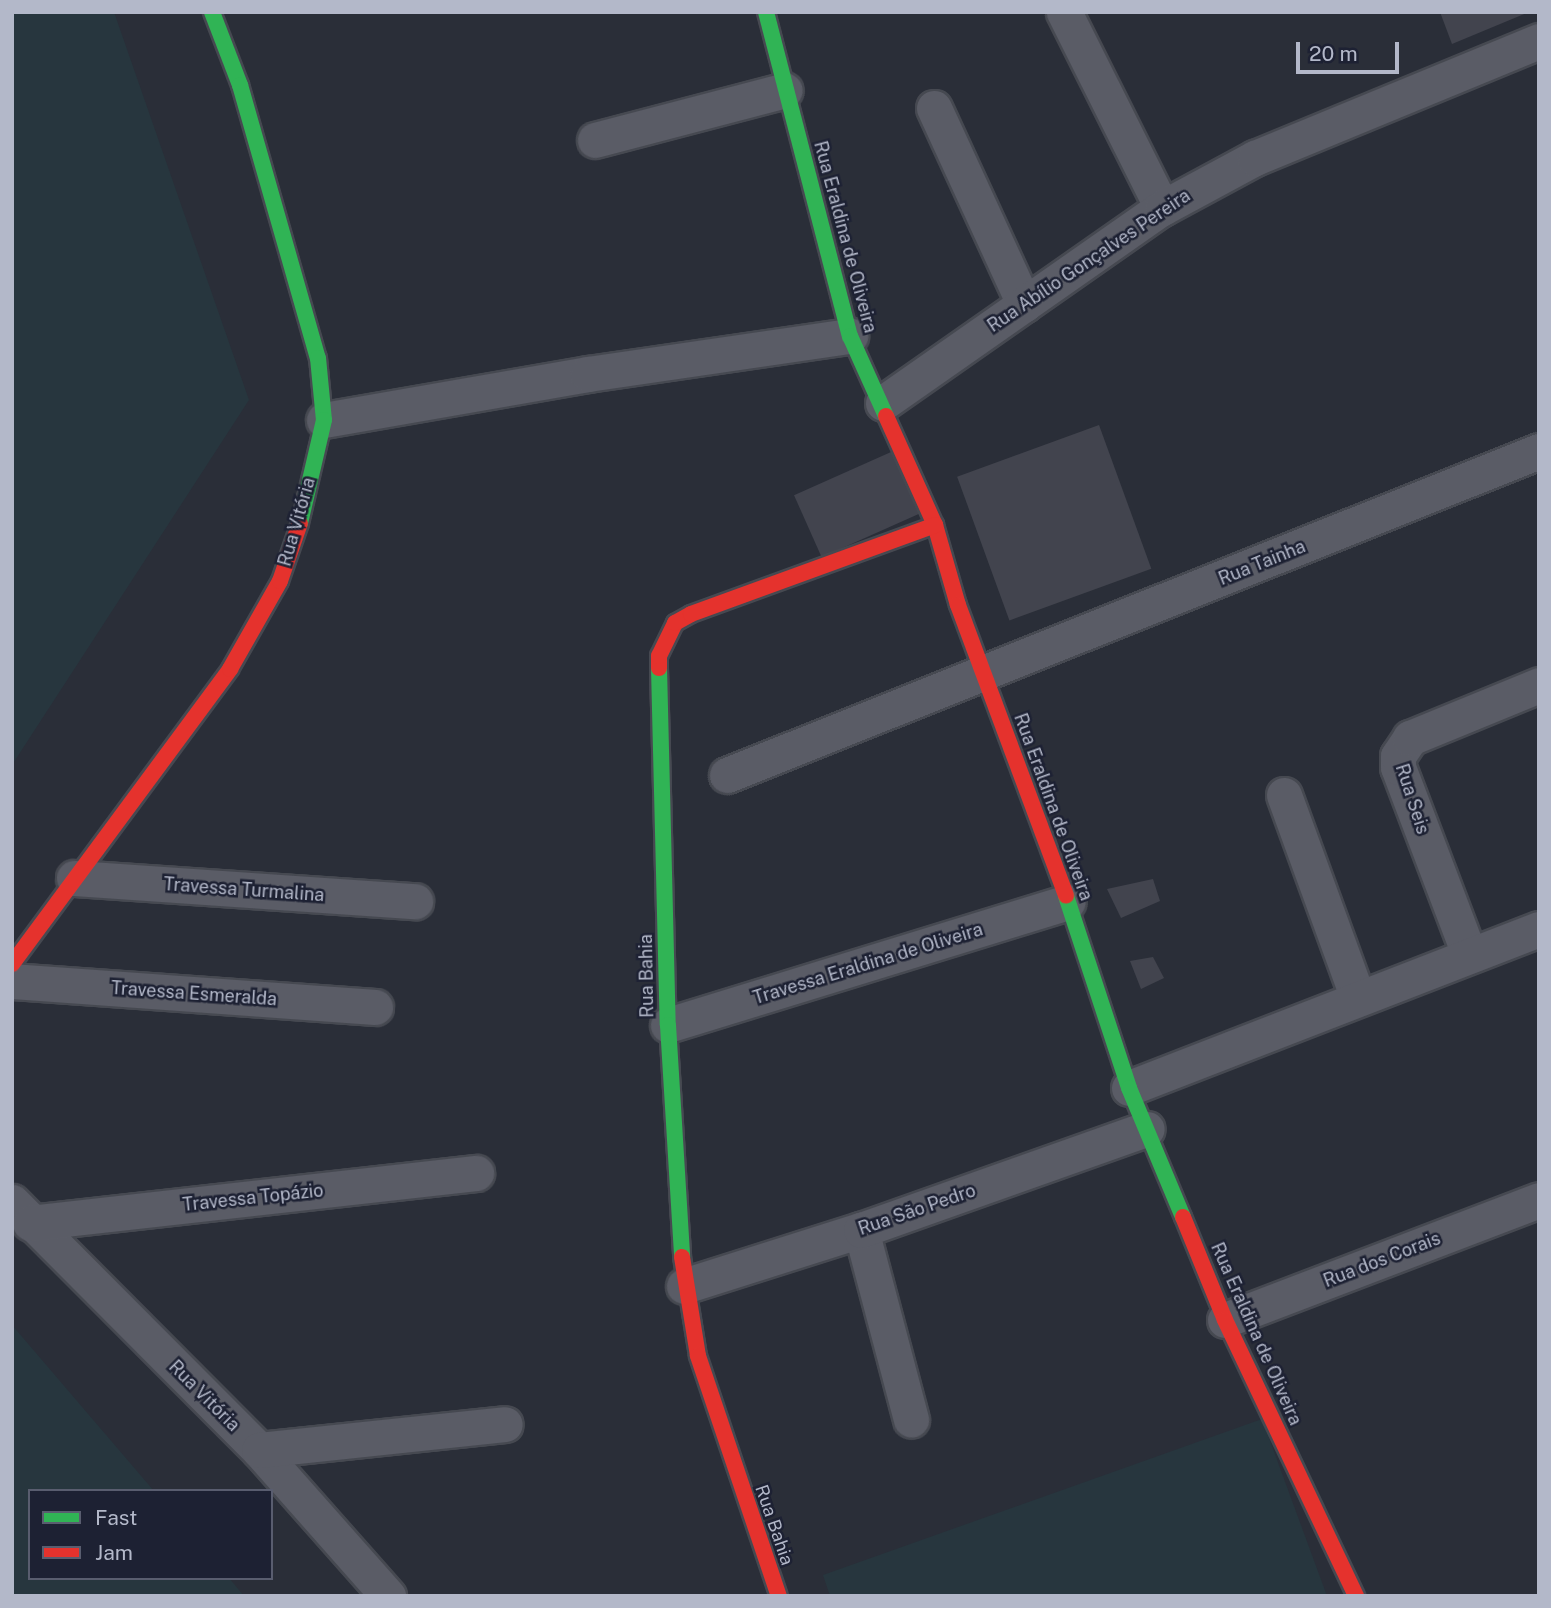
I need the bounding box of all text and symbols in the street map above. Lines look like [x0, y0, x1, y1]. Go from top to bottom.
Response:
scale bar [1299, 28, 1402, 72]
text: 20 m [1309, 41, 1358, 66]
street label: Rua Eraldina de Oliveira [809, 139, 881, 335]
street label: Rua Abílio Gonçalves Pereira [983, 185, 1195, 337]
street label: Rua Vitória [274, 475, 320, 569]
street label: Rua Tainha [1215, 536, 1309, 590]
street label: Rua Eraldina de Oliveira [1009, 710, 1097, 904]
street label: Rua Seis [1391, 761, 1433, 837]
street label: Travessa Turmalina [163, 874, 325, 906]
street label: Travessa Eraldina de Oliveira [750, 919, 986, 1009]
street label: Rua Bahia [635, 934, 659, 1018]
street label: Travessa Esmeralda [110, 977, 278, 1011]
street label: Travessa Topázio [182, 1180, 324, 1216]
street label: Rua São Pedro [855, 1180, 979, 1240]
street label: Rua dos Corais [1320, 1228, 1444, 1292]
street label: Rua Eraldina de Oliveira [1206, 1239, 1306, 1429]
street label: Rua Vitória [164, 1356, 244, 1436]
street label: Rua Bahia [750, 1482, 798, 1568]
legend [28, 1489, 273, 1580]
text: Fast [95, 1505, 137, 1530]
text: Jam [95, 1540, 133, 1565]

